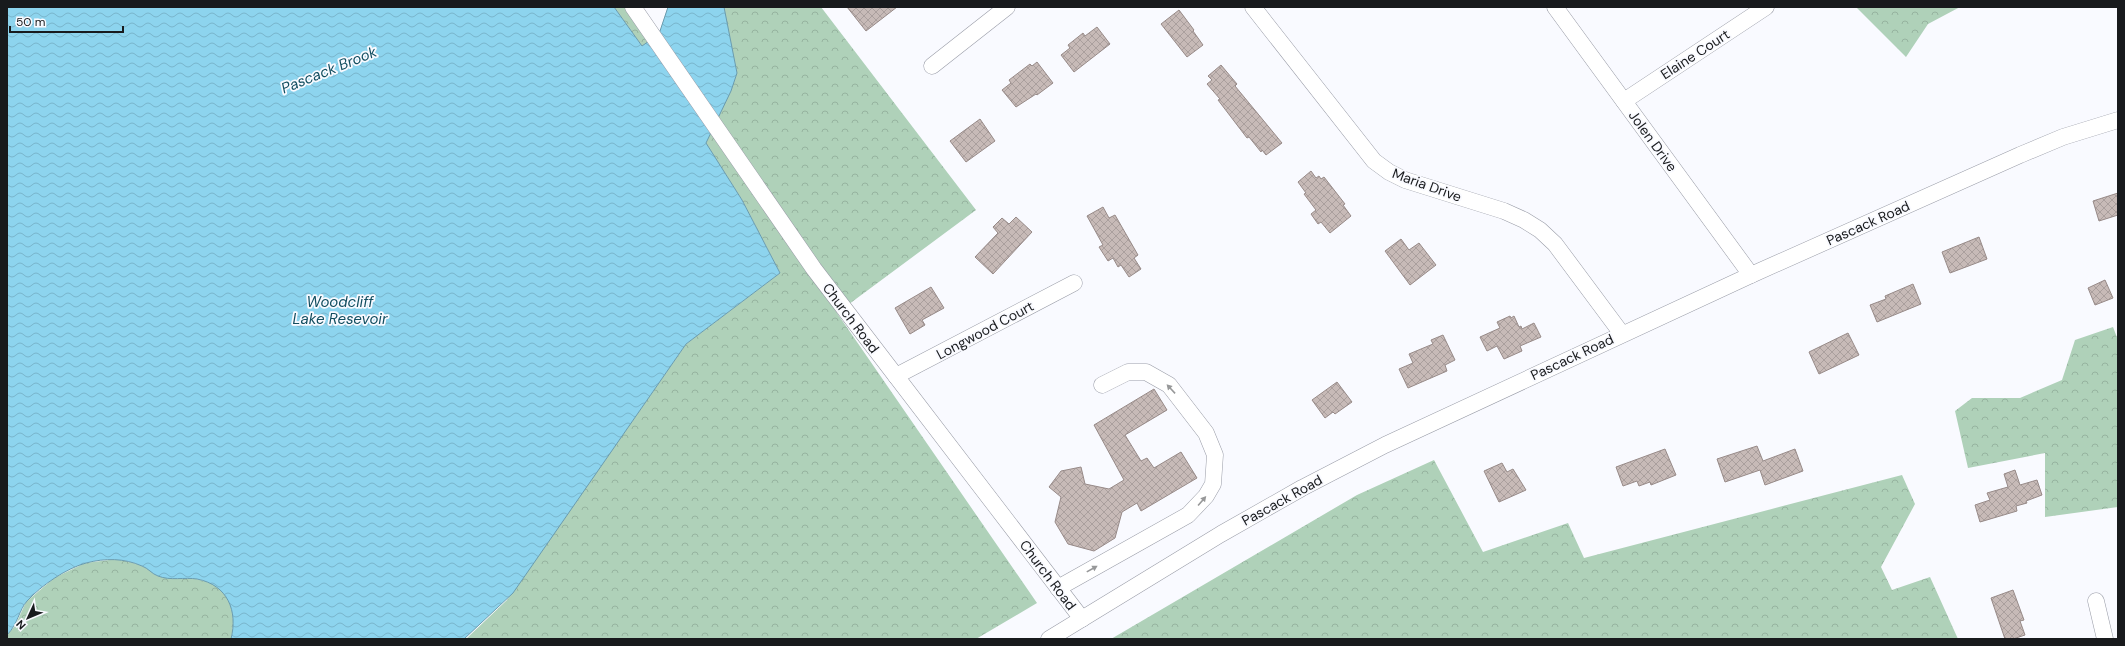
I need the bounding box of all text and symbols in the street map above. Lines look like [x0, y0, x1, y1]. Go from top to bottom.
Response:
scale bar [10, 8, 123, 34]
text: 50 m [16, 14, 45, 30]
street label: Elaine Court [1657, 25, 1733, 83]
water label: Pascack Brook [278, 42, 380, 98]
street label: Jolen Drive [1625, 107, 1681, 175]
street label: Maria Drive [1390, 164, 1464, 206]
street label: Pascack Road [1823, 197, 1913, 249]
street label: Church Road [819, 279, 883, 357]
water label: Woodcliff Lake Resevoir [292, 292, 388, 329]
street label: Longwood Court [933, 297, 1037, 363]
street label: Pascack Road [1528, 330, 1616, 384]
one-way arrow [1166, 384, 1176, 394]
street label: Pascack Road [1239, 470, 1325, 530]
one-way arrow [1197, 495, 1206, 506]
street label: Church Road [1016, 536, 1080, 614]
one-way arrow [1086, 565, 1098, 572]
north arrow [8, 598, 48, 638]
text: N [13, 617, 29, 633]

